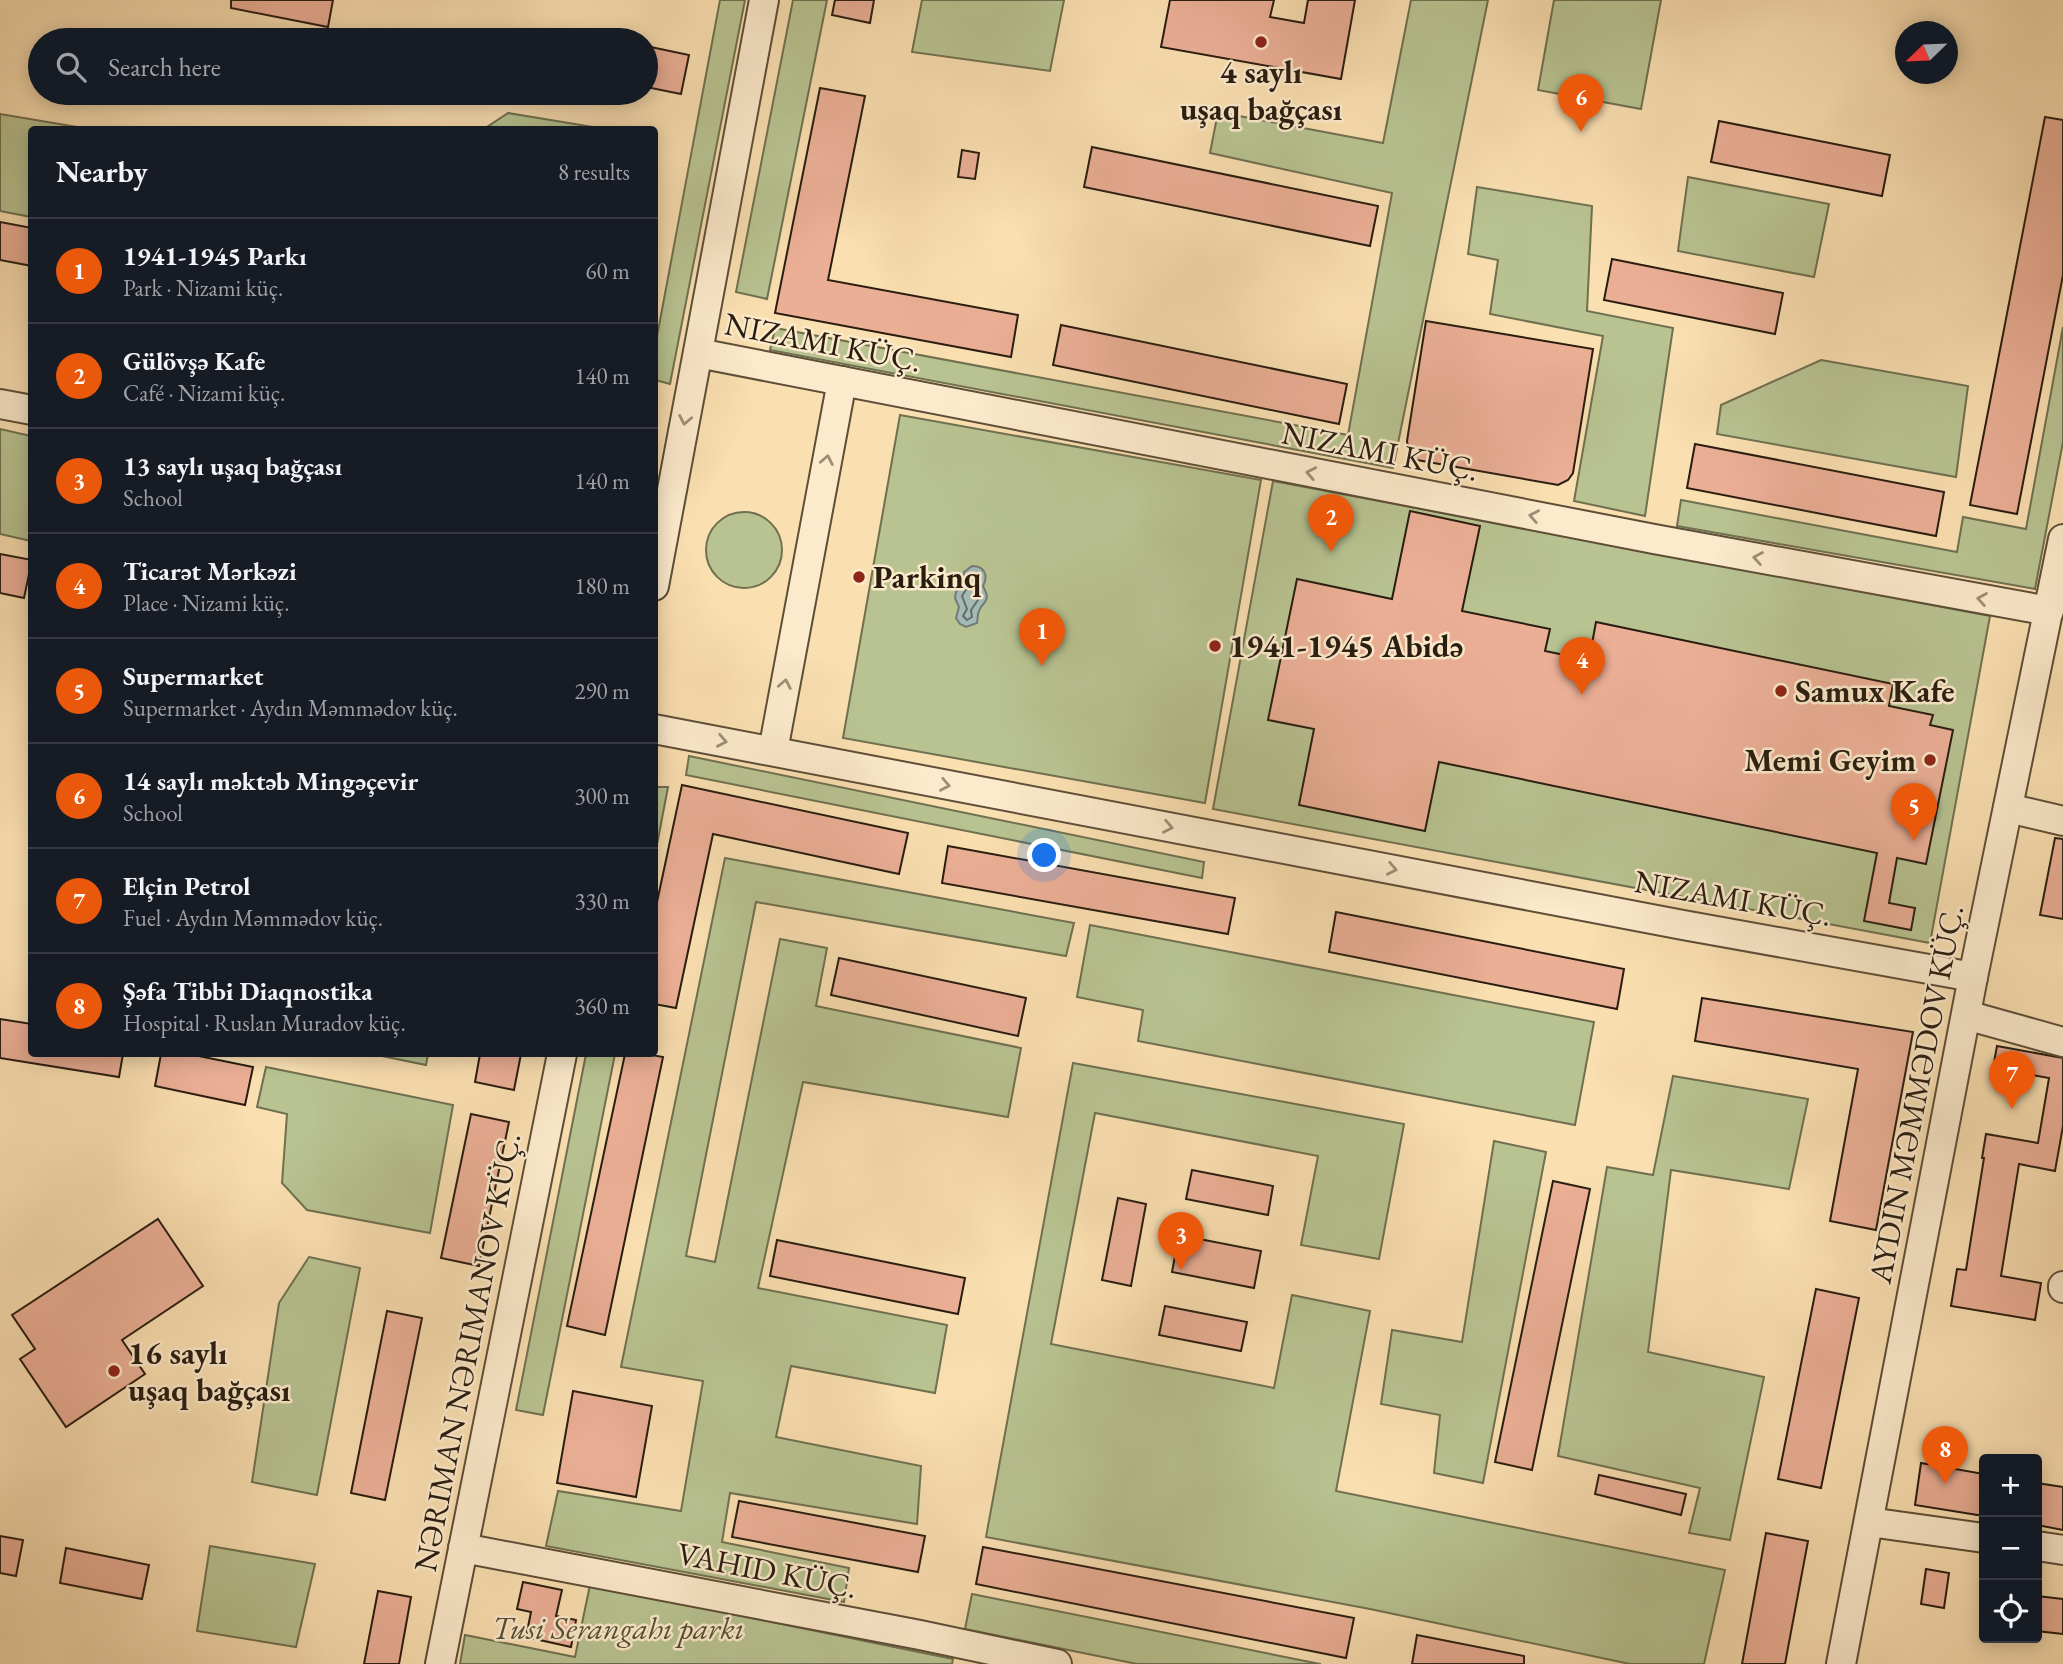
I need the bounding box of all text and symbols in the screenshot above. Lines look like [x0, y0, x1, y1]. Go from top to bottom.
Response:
north arrow [1895, 21, 1958, 84]
search box [28, 28, 658, 105]
marker: 4 saylı uşaq bağçası [1253, 34, 1269, 50]
icon: search [52, 48, 90, 86]
text: Search here [108, 50, 221, 84]
place label: 4 saylı uşaq bağçası [1180, 51, 1343, 130]
pin: 6 [1558, 74, 1604, 132]
text: Nearby [56, 152, 148, 191]
text: 8 results [558, 157, 630, 187]
text: 1941-1945 Parkı [123, 239, 307, 273]
text: 1 [73, 256, 85, 286]
text: 60 m [585, 256, 630, 286]
text: Park · Nizami küç. [123, 273, 283, 303]
street label: NIZAMI KÜÇ. [721, 302, 925, 382]
text: Gülövşə Kafe [123, 344, 265, 378]
text: 2 [73, 361, 85, 391]
text: 140 m [574, 361, 630, 391]
text: Café · Nizami küç. [123, 378, 285, 408]
street label: NIZAMI KÜÇ. [1278, 411, 1482, 491]
one-way arrow [679, 414, 694, 426]
text: 13 saylı uşaq bağçası [123, 449, 342, 483]
one-way arrow [819, 454, 834, 466]
text: 3 [73, 466, 85, 496]
text: 140 m [574, 466, 630, 496]
one-way arrow [1305, 466, 1317, 481]
text: School [123, 483, 183, 513]
pin: 2 [1308, 494, 1354, 552]
one-way arrow [1528, 510, 1540, 525]
one-way arrow [1752, 551, 1764, 566]
text: Ticarət Mərkəzi [123, 554, 297, 588]
place label: Parkinq [873, 556, 982, 598]
marker: Parkinq [851, 569, 867, 585]
text: 4 [73, 571, 85, 601]
text: 180 m [574, 571, 630, 601]
text: Place · Nizami küç. [123, 588, 289, 618]
one-way arrow [1976, 592, 1988, 607]
pin: 1 [1019, 608, 1065, 666]
place label: 1941-1945 Abidə [1229, 625, 1463, 667]
pin: 4 [1559, 637, 1605, 695]
marker: 1941-1945 Abidə [1207, 638, 1223, 654]
text: Supermarket [123, 659, 264, 693]
place label: Samux Kafe [1795, 670, 1955, 712]
text: 5 [73, 676, 85, 706]
text: 290 m [574, 676, 630, 706]
one-way arrow [777, 678, 792, 690]
marker: Samux Kafe [1773, 683, 1789, 699]
text: Supermarket · Aydın Məmmədov küç. [123, 693, 458, 723]
one-way arrow [716, 733, 728, 748]
place label: Memi Geyim [1744, 739, 1916, 781]
marker: Memi Geyim [1922, 752, 1938, 768]
text: 14 saylı məktəb Mingəçevir [123, 764, 418, 798]
one-way arrow [939, 776, 951, 791]
text: 6 [73, 781, 85, 811]
text: 300 m [574, 781, 630, 811]
pin: 5 [1891, 783, 1937, 841]
text: School [123, 798, 183, 828]
one-way arrow [1163, 819, 1174, 834]
your location [1027, 838, 1061, 872]
street label: NIZAMI KÜÇ. [1631, 860, 1835, 936]
one-way arrow [1386, 861, 1398, 876]
text: Elçin Petrol [123, 869, 250, 903]
text: 7 [73, 886, 85, 916]
text: 330 m [574, 886, 630, 916]
street label: AYDIN MƏMMƏDOV KÜÇ. [1858, 901, 1973, 1288]
text: Fuel · Aydın Məmmədov küç. [123, 903, 383, 933]
text: Şəfa Tibbi Diaqnostika [123, 974, 373, 1008]
text: 8 [73, 991, 85, 1021]
text: 360 m [574, 991, 630, 1021]
text: Hospital · Ruslan Muradov küç. [123, 1008, 406, 1038]
pin: 7 [1989, 1051, 2035, 1109]
street label: NƏRIMAN NƏRIMANOV KÜÇ. [404, 1129, 530, 1575]
pin: 3 [1158, 1212, 1204, 1270]
place label: 16 saylı uşaq bağçası [128, 1332, 291, 1411]
marker: 16 saylı uşaq bağçası [106, 1363, 122, 1379]
pin: 8 [1922, 1426, 1968, 1484]
map controls [1979, 1454, 2042, 1643]
button: + [1979, 1454, 2042, 1517]
button: − [1979, 1517, 2042, 1580]
street label: VAHID KÜÇ. [674, 1532, 860, 1608]
button: locate [1979, 1580, 2042, 1643]
park label: Tusi Serangahı parkı [492, 1607, 744, 1649]

